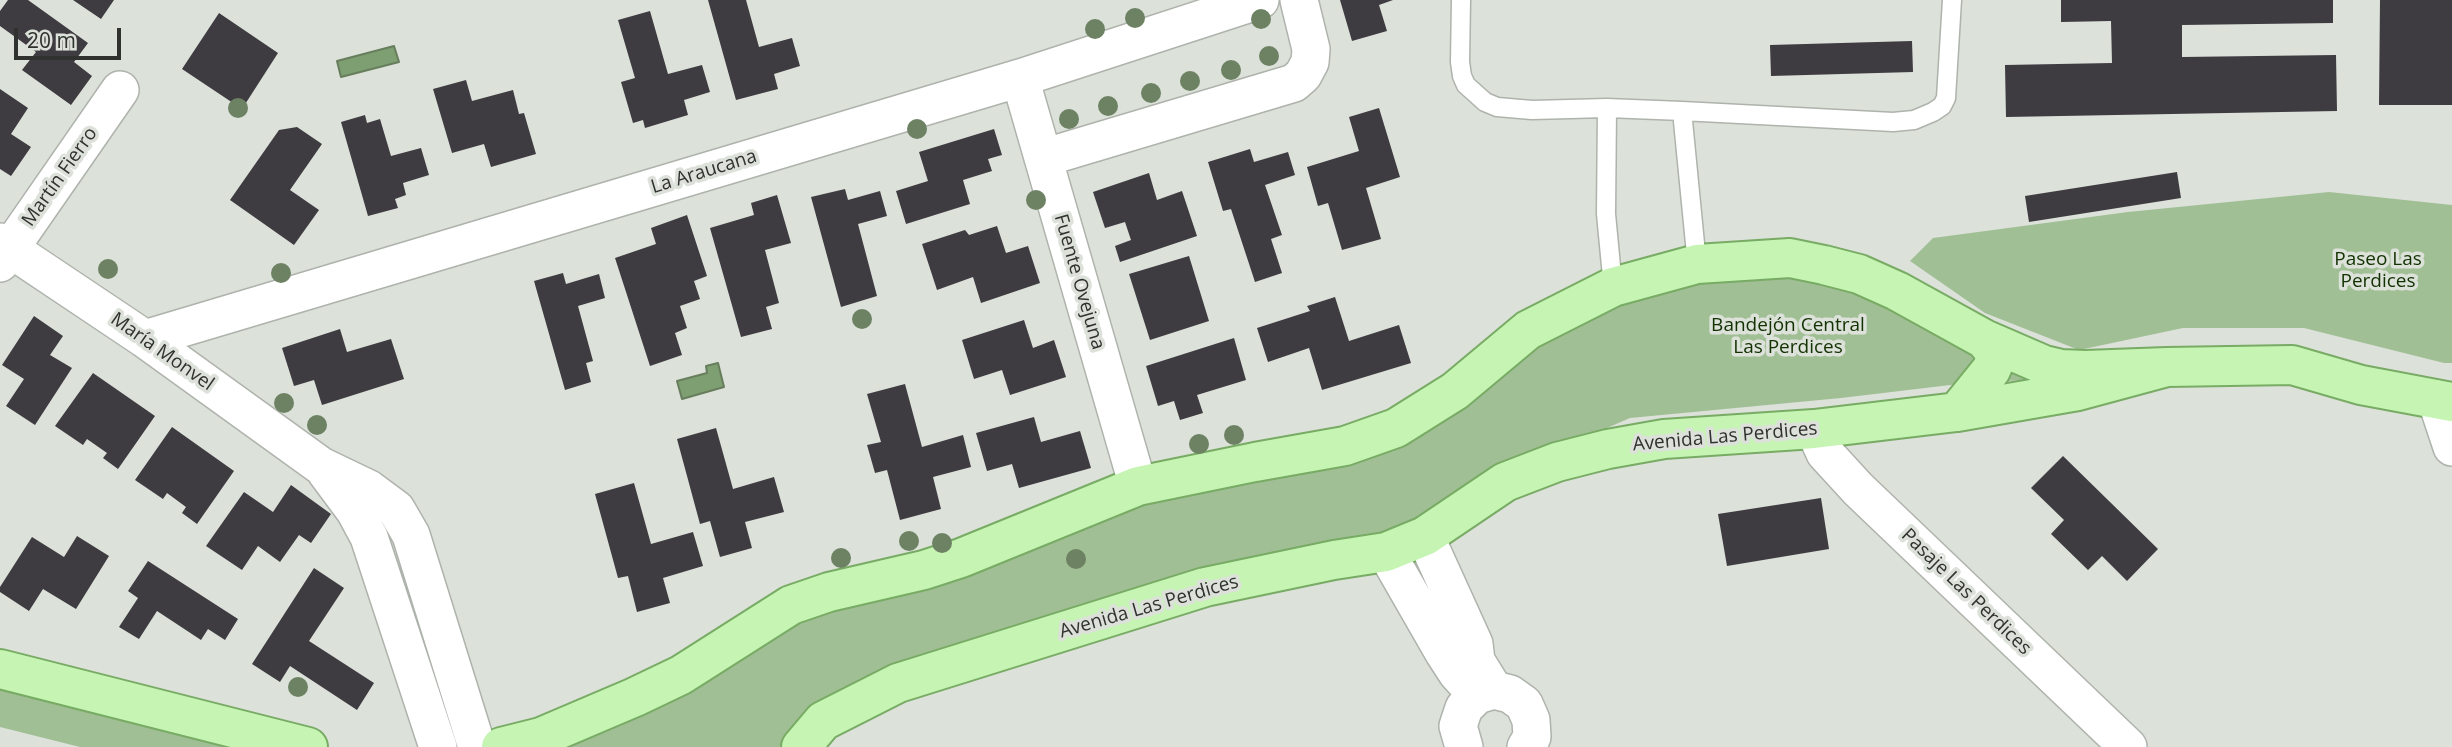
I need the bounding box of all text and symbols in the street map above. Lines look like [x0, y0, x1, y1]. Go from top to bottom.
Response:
scale bar [18, 14, 124, 58]
text: 20 m [27, 26, 76, 54]
street label: Martín Fierro [17, 123, 103, 231]
street label: La Araucana [648, 145, 760, 199]
street label: Fuente Ovejuna [1049, 212, 1109, 352]
park label: Paseo Las Perdices [2334, 249, 2422, 293]
street label: María Monvel [106, 308, 218, 396]
park label: Bandejón Central Las Perdices [1711, 315, 1865, 359]
street label: Avenida Las Perdices [1632, 418, 1818, 456]
street label: Pasaje Las Perdices [1896, 524, 2036, 660]
street label: Avenida Las Perdices [1057, 571, 1241, 643]

